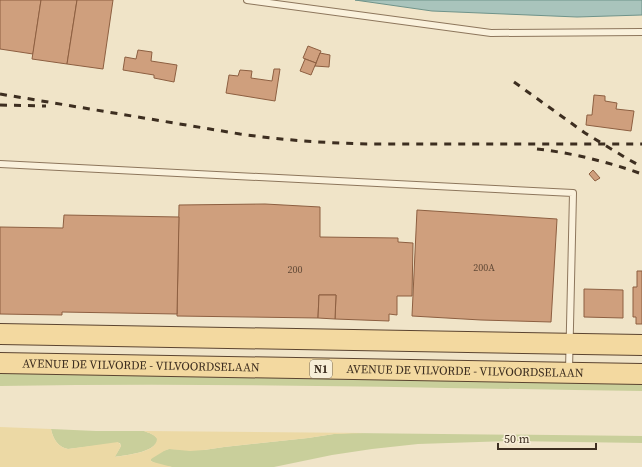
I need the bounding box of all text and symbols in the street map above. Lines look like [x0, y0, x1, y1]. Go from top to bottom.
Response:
house number: 200A [473, 261, 495, 274]
house number: 200 [288, 263, 303, 276]
street label: AVENUE DE VILVORDE - VILVOORDSELAAN [22, 355, 260, 375]
road number: N1 [310, 360, 332, 378]
street label: AVENUE DE VILVORDE - VILVOORDSELAAN [346, 361, 584, 381]
scale bar [498, 425, 596, 451]
text: 50 m [504, 431, 530, 447]

